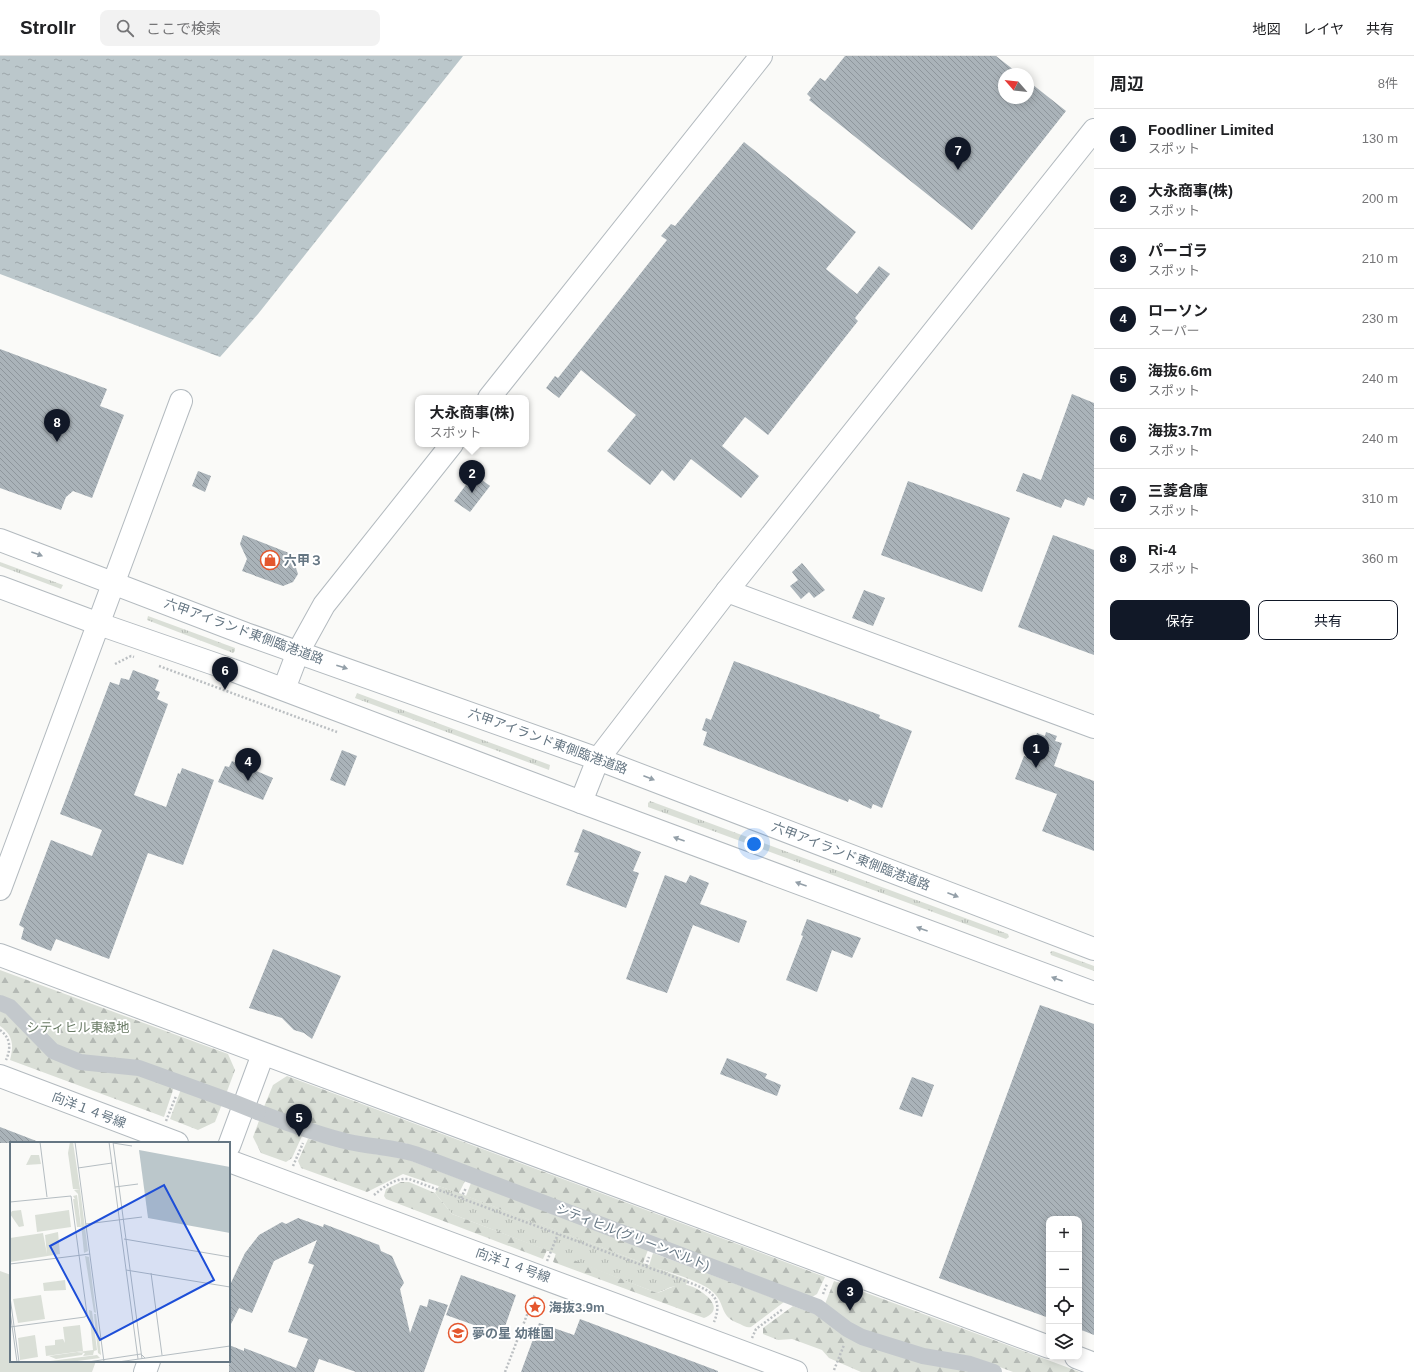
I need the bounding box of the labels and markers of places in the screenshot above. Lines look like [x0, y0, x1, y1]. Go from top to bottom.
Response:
pin: 7 [945, 137, 971, 170]
pin: 8 [44, 409, 70, 442]
pin: 2 [459, 460, 485, 493]
shop icon: 六甲３ [259, 549, 281, 571]
place label: 六甲３ [284, 553, 323, 568]
pin: 6 [212, 657, 238, 690]
pin: 1 [1023, 735, 1049, 768]
pin: 4 [235, 748, 261, 781]
pin: 5 [286, 1104, 312, 1137]
pin: 3 [837, 1278, 863, 1311]
place icon: 海抜3.9m [524, 1296, 546, 1318]
place label: 海抜3.9m [549, 1300, 605, 1315]
school or university icon: 夢の星 幼稚園 [447, 1322, 469, 1344]
place label: 夢の星 幼稚園 [472, 1326, 554, 1341]

